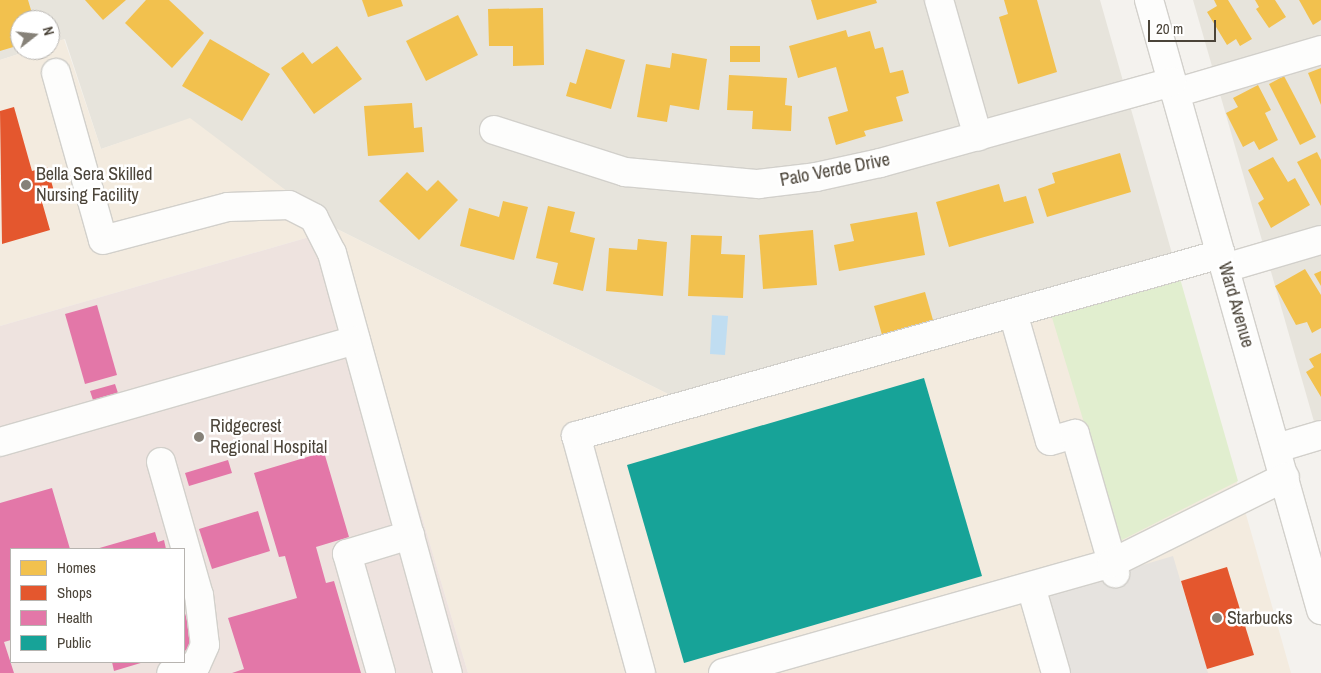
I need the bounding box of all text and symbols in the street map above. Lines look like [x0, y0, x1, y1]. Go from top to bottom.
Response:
north arrow [10, 10, 60, 60]
scale bar [1151, 10, 1218, 42]
text: 20 m [1156, 18, 1183, 39]
text: N [39, 25, 58, 38]
street label: Palo Verde Drive [778, 149, 892, 191]
place label: Bella Sera Skilled Nursing Facility [36, 164, 152, 206]
marker: Bella Sera Skilled Nursing Facility [20, 179, 32, 191]
street label: Ward Avenue [1213, 259, 1259, 351]
place label: Ridgecrest Regional Hospital [210, 416, 327, 458]
marker: Ridgecrest Regional Hospital [192, 430, 206, 444]
legend [10, 548, 185, 663]
text: Homes [57, 557, 96, 578]
text: Shops [57, 582, 92, 603]
text: Health [57, 607, 93, 628]
place label: Starbucks [1227, 607, 1293, 629]
marker: Starbucks [1211, 612, 1223, 624]
text: Public [57, 632, 91, 653]

